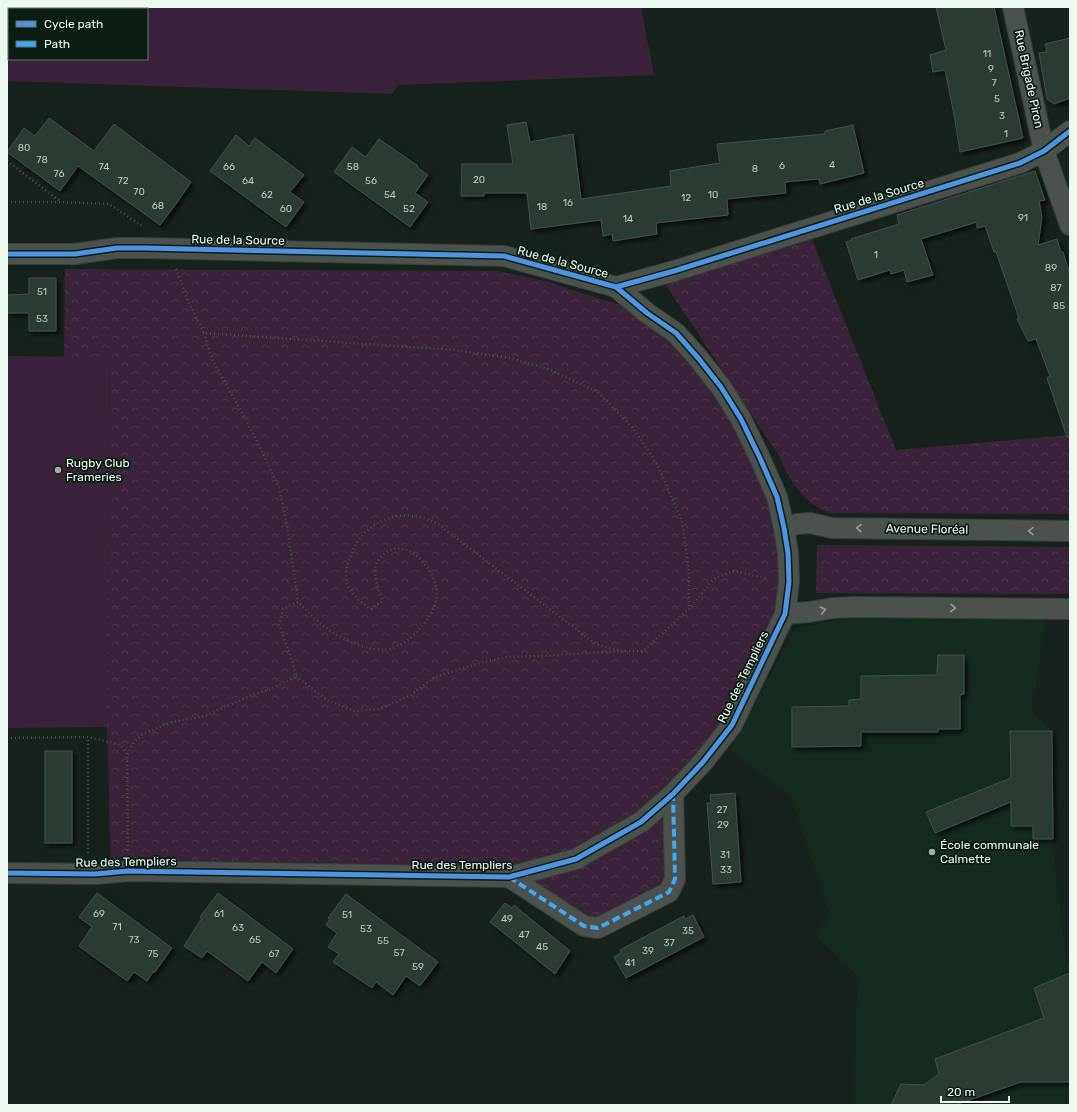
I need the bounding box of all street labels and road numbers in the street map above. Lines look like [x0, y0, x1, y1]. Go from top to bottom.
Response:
street label: Rue Brigade Piron [1012, 29, 1046, 129]
street label: Rue de la Source [832, 176, 926, 216]
street label: Rue de la Source [191, 232, 285, 248]
street label: Rue de la Source [516, 243, 610, 281]
street label: Avenue Floréal [886, 521, 968, 537]
street label: Rue des Templiers [715, 629, 771, 725]
street label: Rue des Templiers [75, 854, 177, 870]
street label: Rue des Templiers [412, 858, 512, 872]

